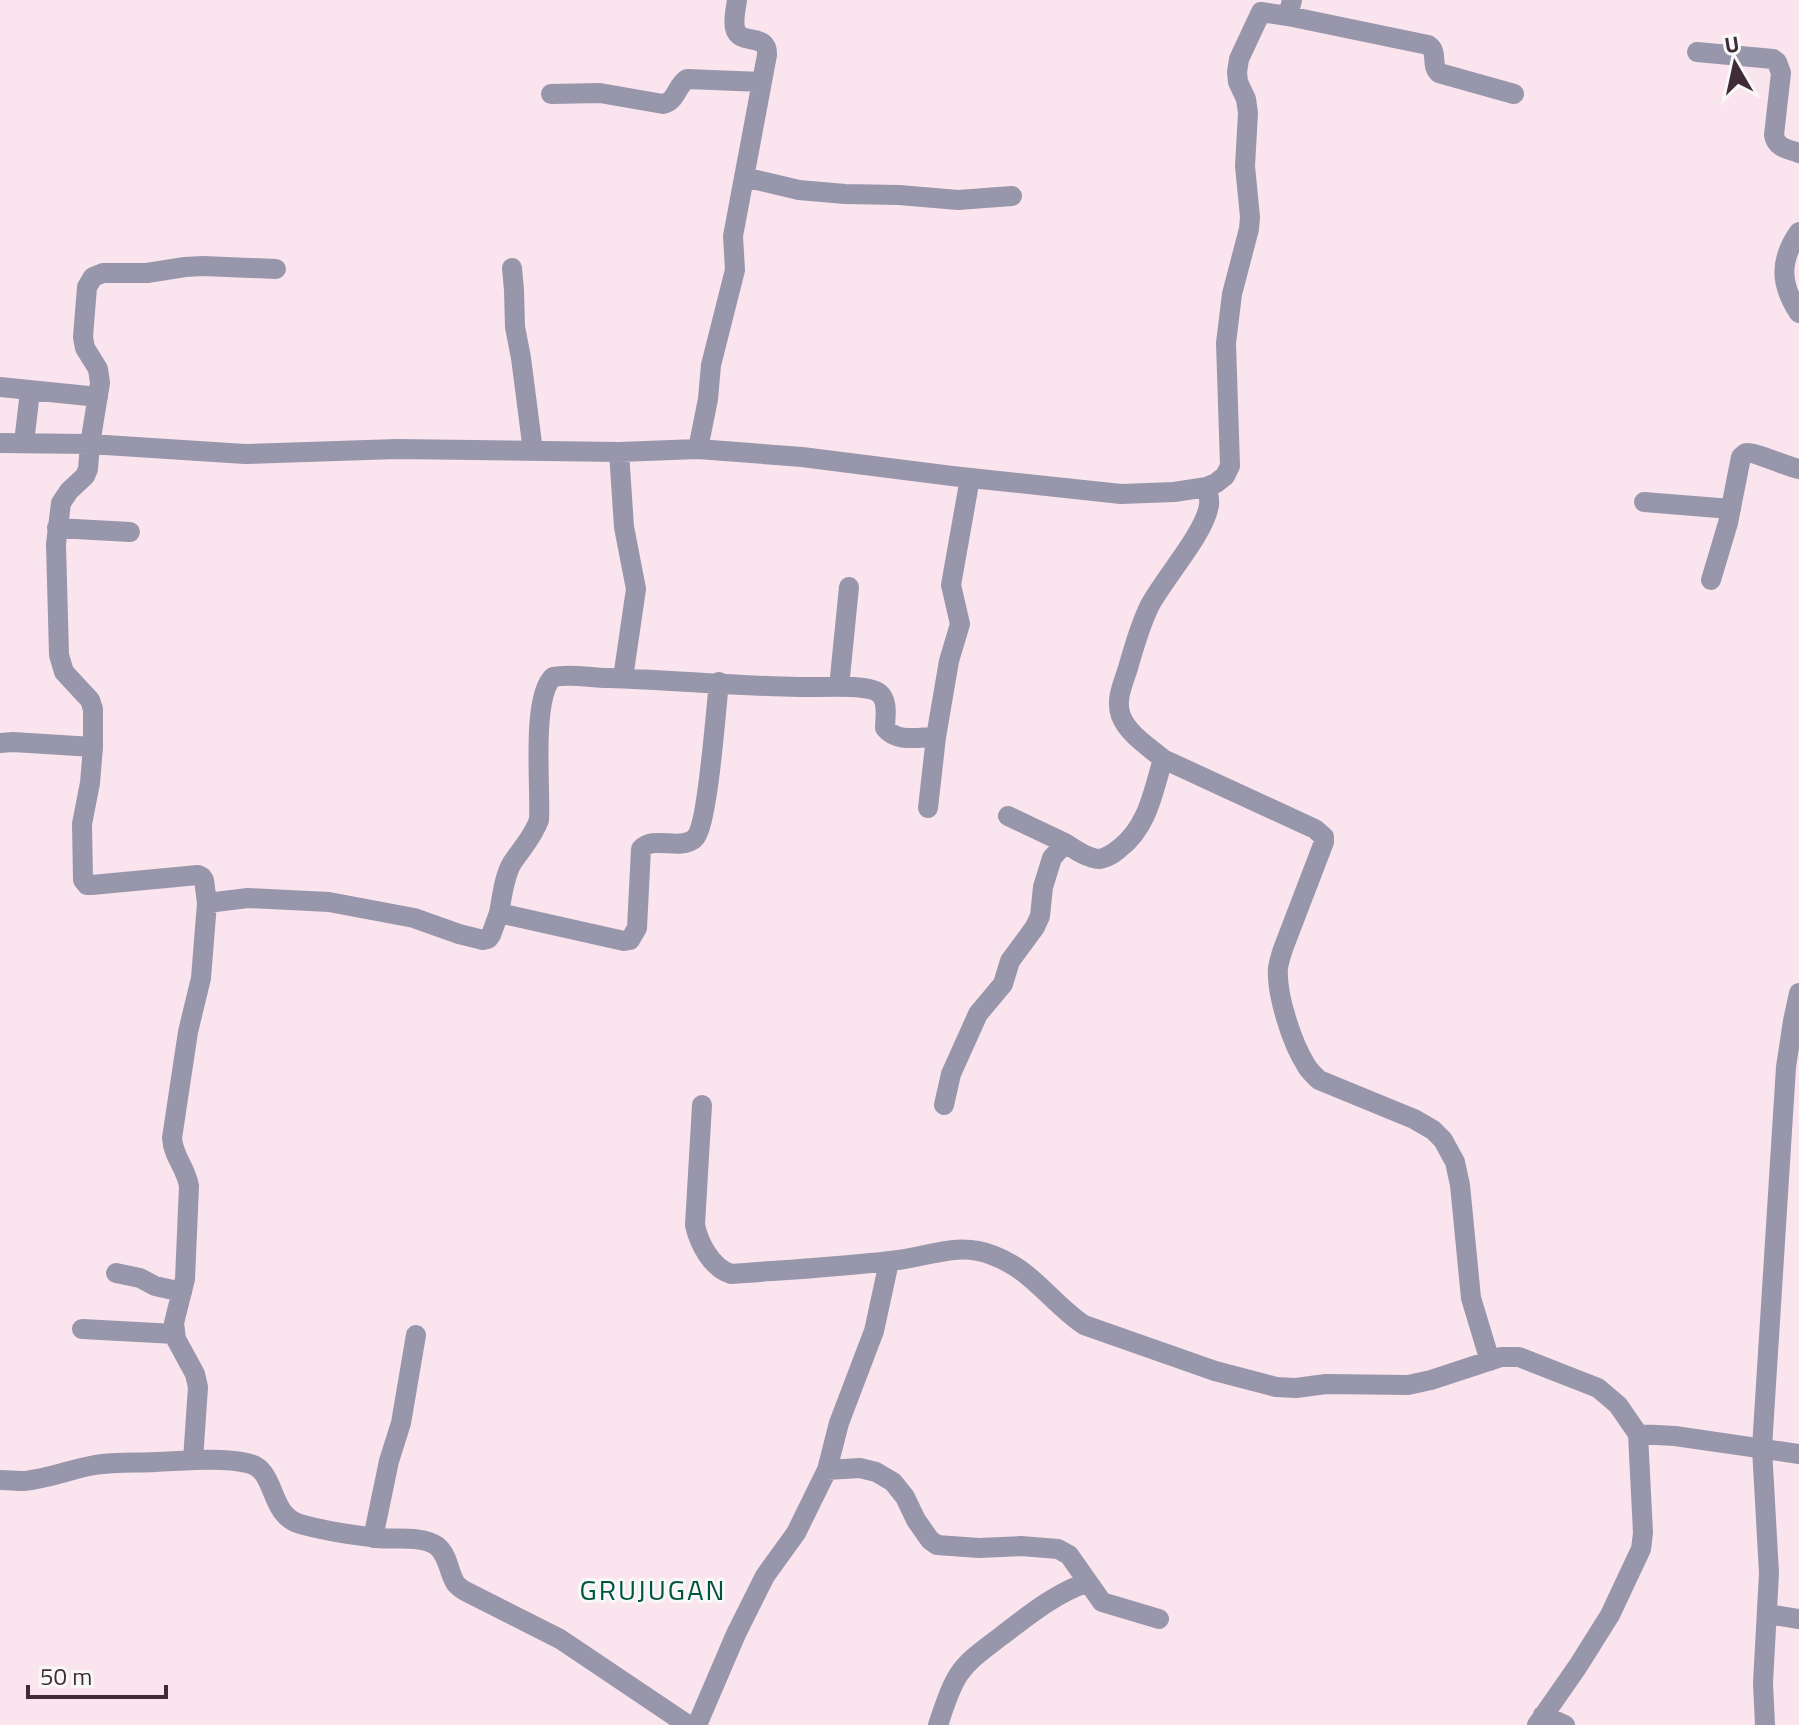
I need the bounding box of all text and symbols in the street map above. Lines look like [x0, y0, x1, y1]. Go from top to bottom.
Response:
north arrow [1695, 24, 1775, 104]
text: U [1722, 26, 1742, 62]
district label: GRUJUGAN [579, 1568, 727, 1611]
scale bar [28, 1649, 166, 1699]
text: 50 m [40, 1658, 92, 1694]

